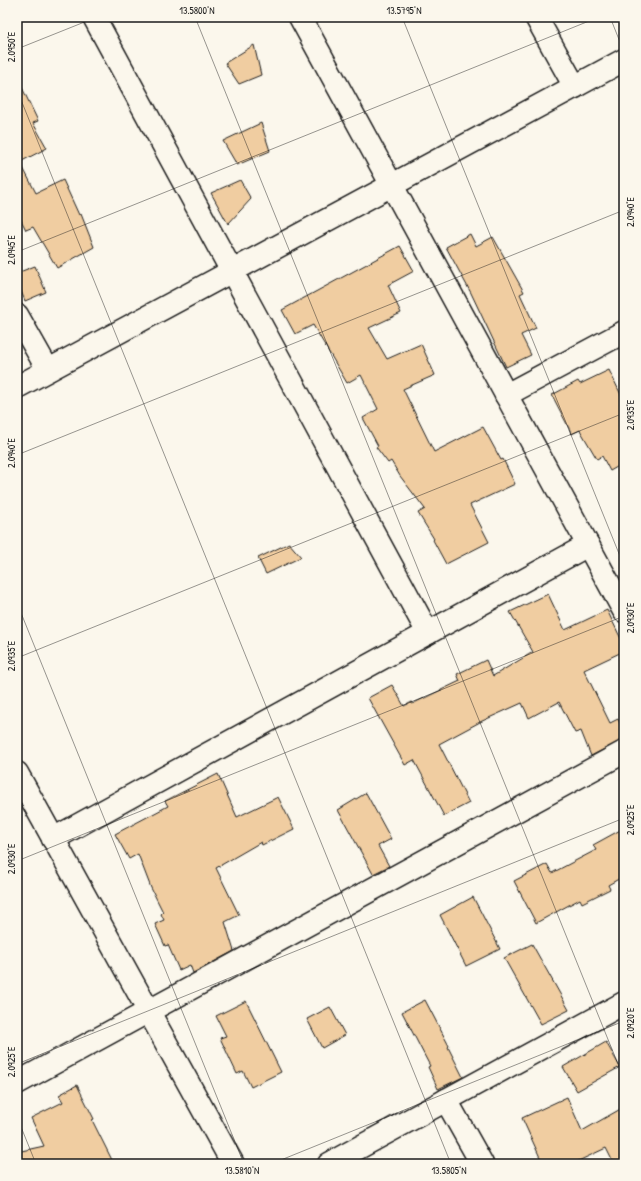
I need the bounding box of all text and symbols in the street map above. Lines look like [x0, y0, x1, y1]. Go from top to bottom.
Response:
text: 13.5800°N [179, 4, 215, 17]
text: 13.5795°N [387, 4, 421, 17]
text: 2.0950°E [5, 31, 18, 62]
text: 2.0940°E [624, 196, 637, 227]
text: 2.0945°E [5, 235, 18, 265]
text: 2.0935°E [624, 399, 637, 430]
text: 2.0940°E [5, 437, 18, 468]
text: 2.0930°E [624, 602, 637, 633]
text: 2.0935°E [5, 640, 18, 671]
text: 2.0925°E [624, 804, 637, 835]
text: 2.0930°E [5, 843, 18, 874]
text: 2.0920°E [624, 1007, 637, 1038]
text: 2.0925°E [5, 1046, 18, 1077]
text: 13.5810°N [225, 1164, 259, 1177]
text: 13.5805°N [431, 1164, 467, 1177]

